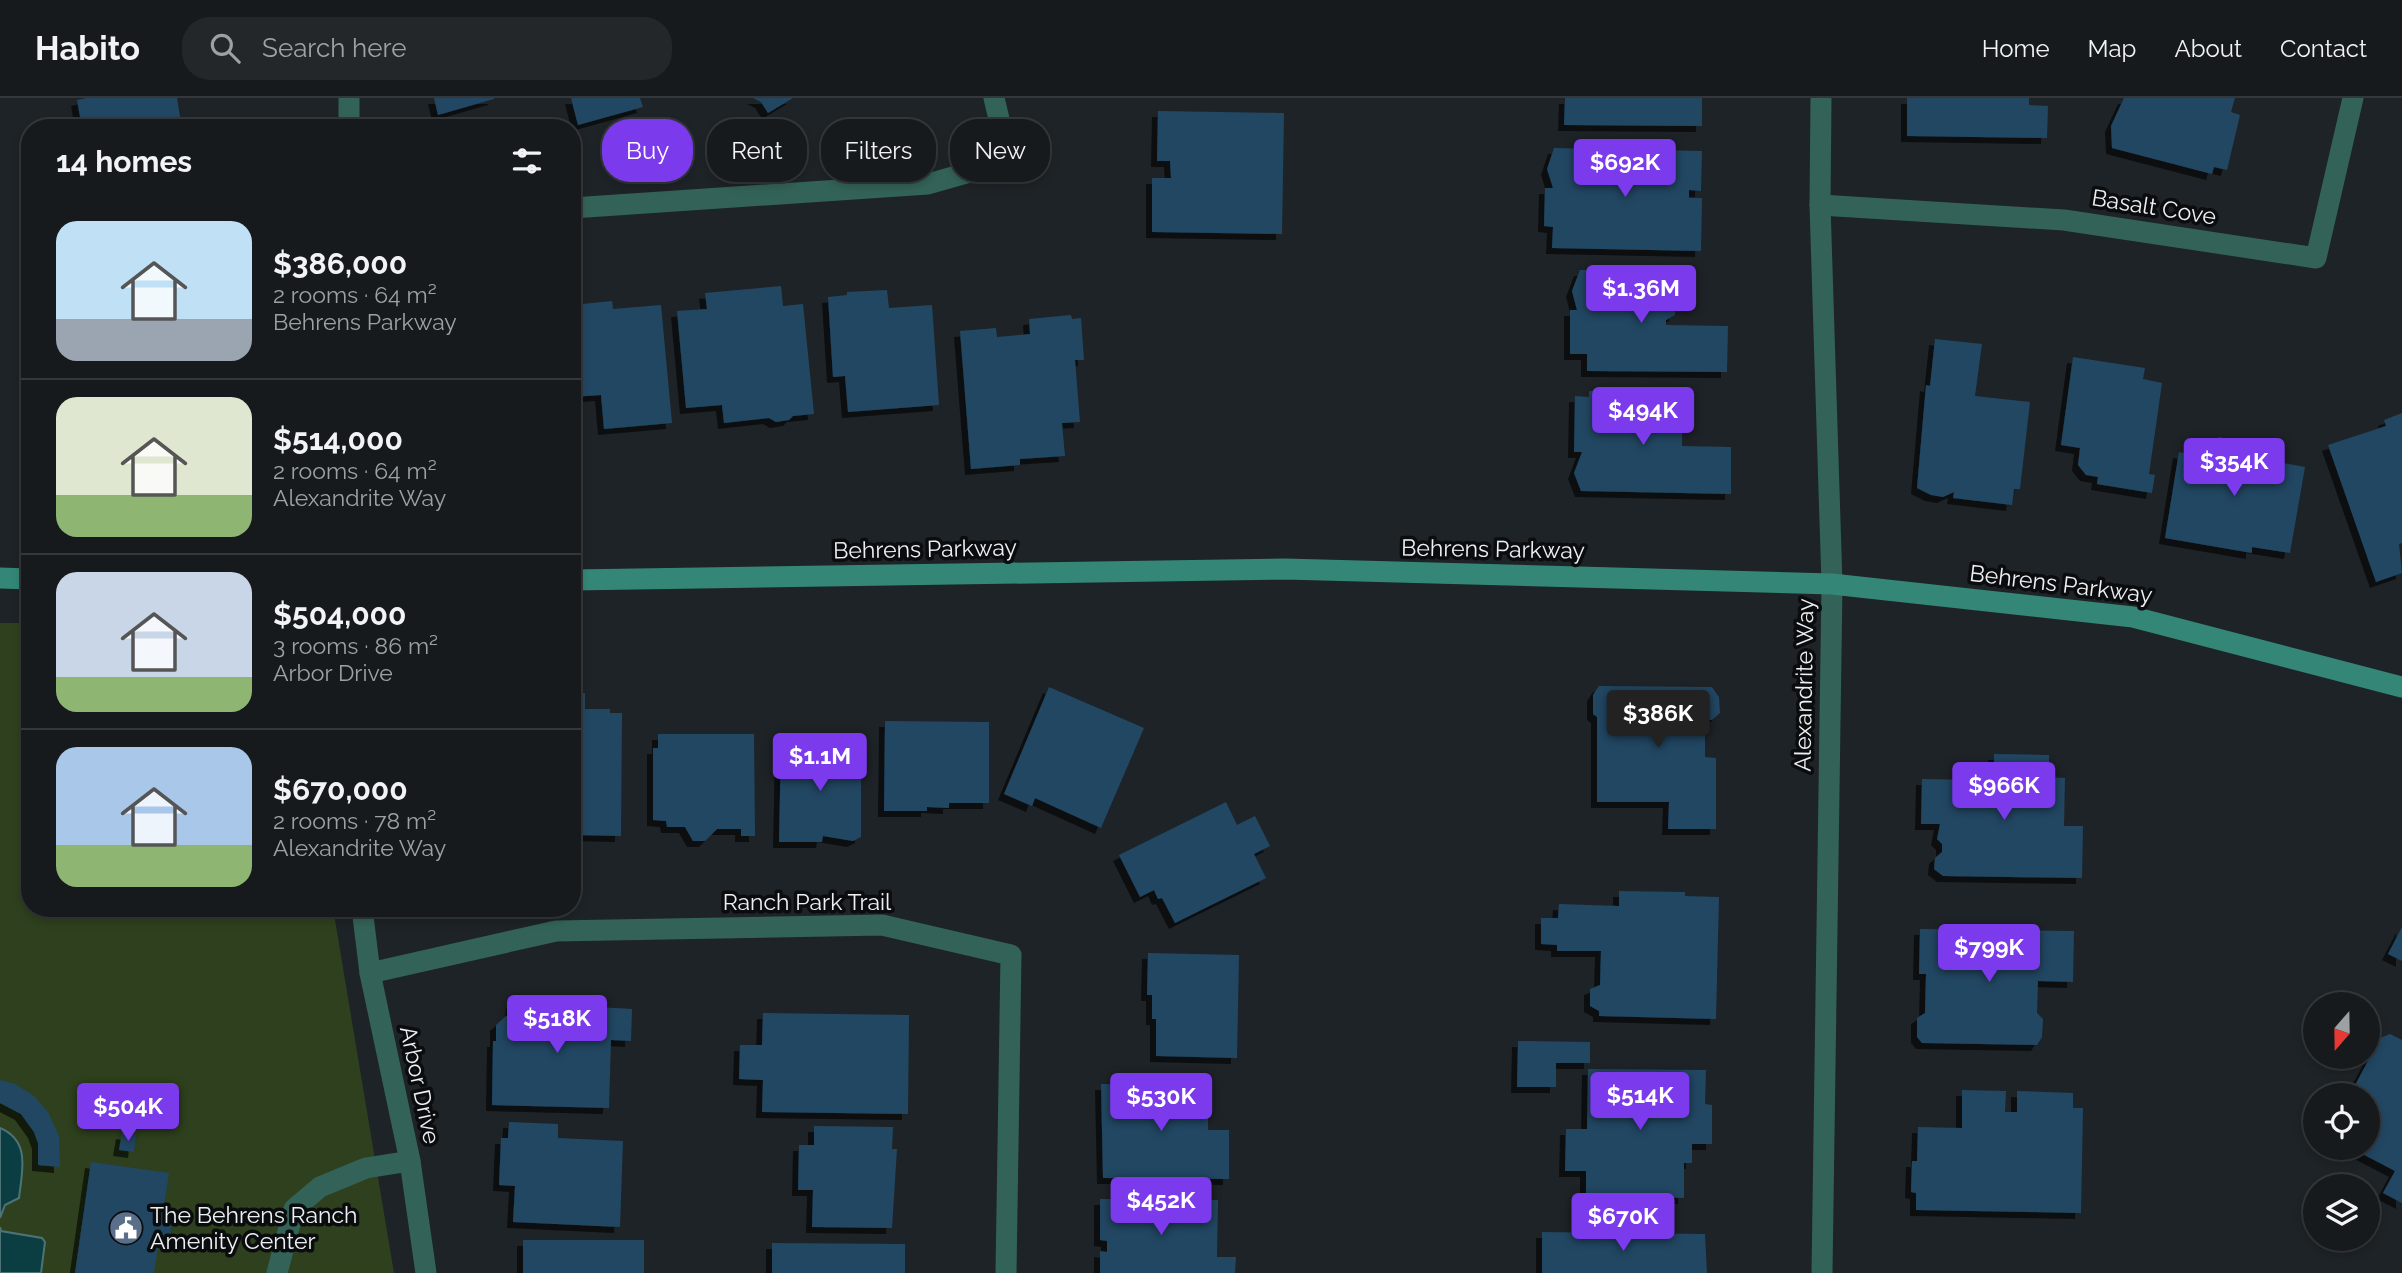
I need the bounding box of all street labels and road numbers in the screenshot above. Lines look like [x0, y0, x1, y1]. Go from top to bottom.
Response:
street label: Basalt Cove [2090, 183, 2218, 230]
street label: Behrens Parkway [833, 533, 1017, 564]
street label: Behrens Parkway [1401, 533, 1585, 564]
street label: Behrens Parkway [1968, 559, 2154, 608]
street label: Alexandrite Way [1788, 598, 1819, 772]
street label: Ranch Park Trail [723, 888, 892, 915]
street label: Arbor Drive [395, 1024, 446, 1146]

